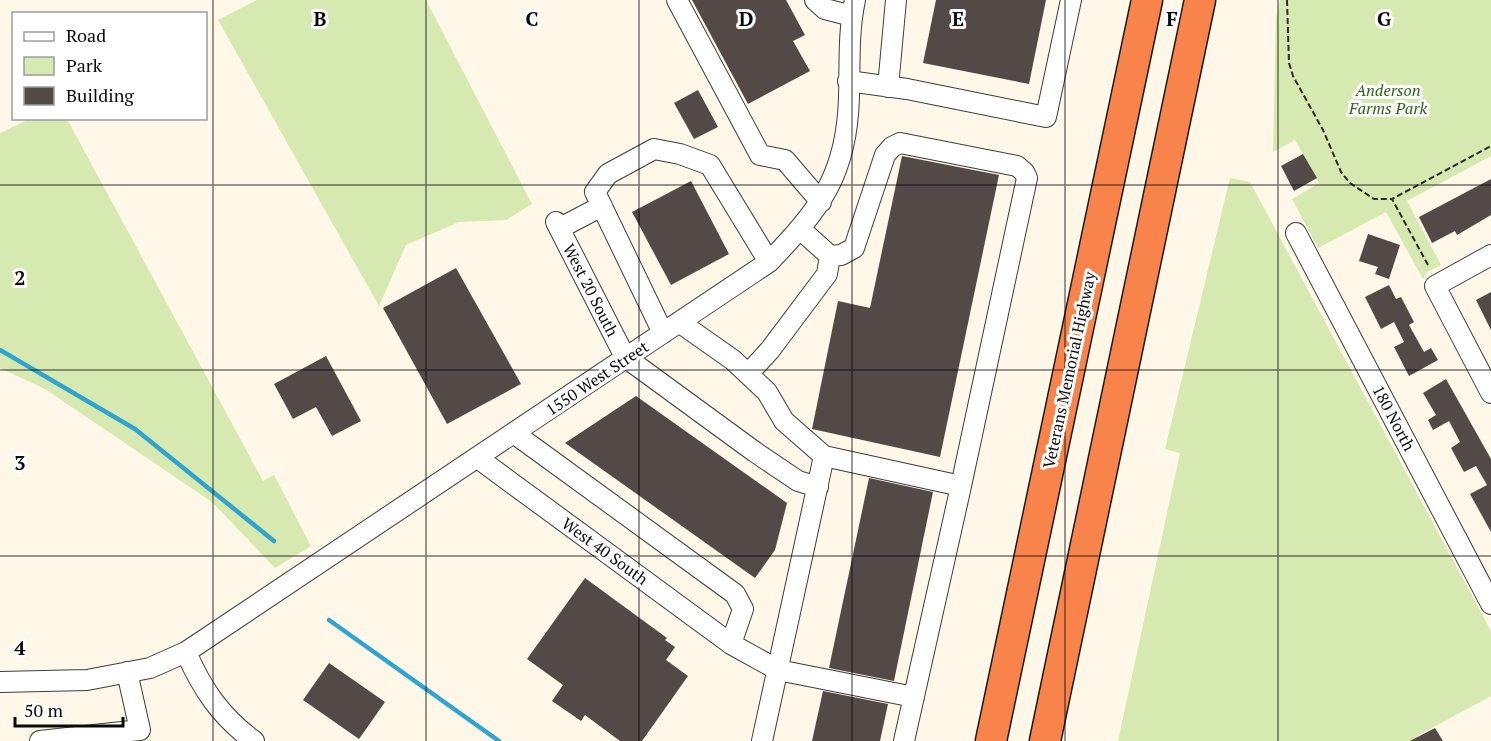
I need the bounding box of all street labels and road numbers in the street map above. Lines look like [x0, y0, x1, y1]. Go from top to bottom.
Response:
street label: West 20 South [558, 240, 624, 341]
street label: Veterans Memorial Highway [1037, 269, 1101, 470]
street label: 1550 West Street [541, 335, 653, 421]
street label: 180 North [1368, 381, 1421, 455]
street label: West 40 South [557, 512, 653, 590]

